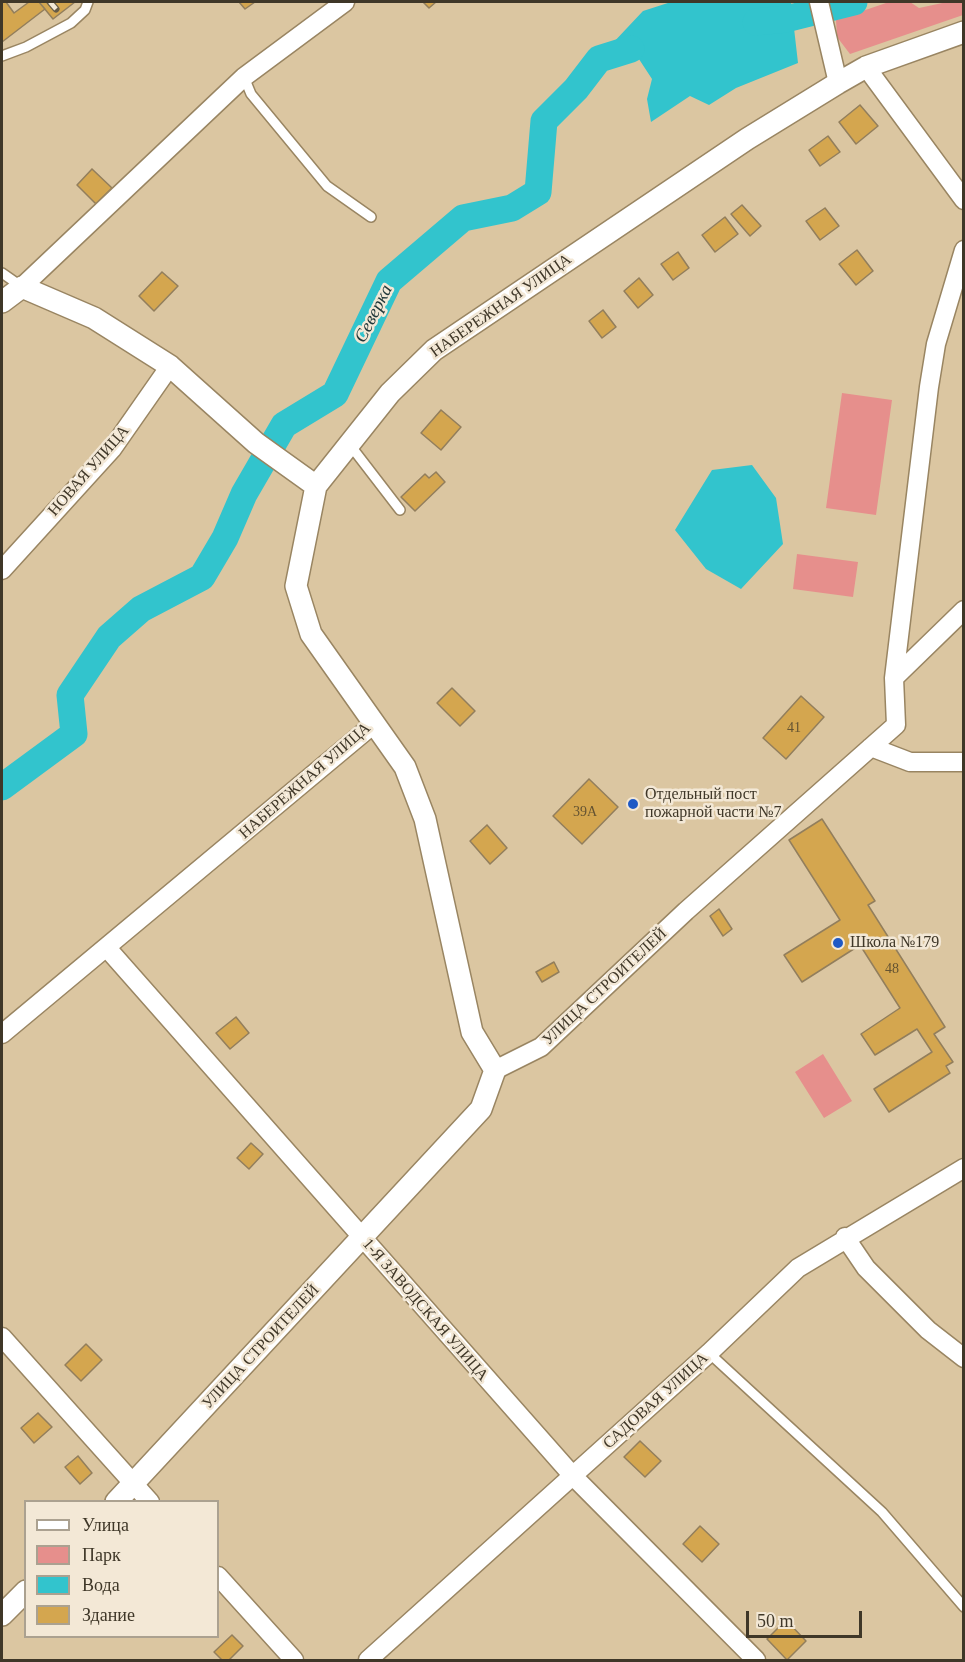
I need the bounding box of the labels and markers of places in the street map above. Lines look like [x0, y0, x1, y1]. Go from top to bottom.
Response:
place label: Отдельный пост пожарной части №7 [645, 785, 782, 823]
marker: Отдельный пост пожарной части №7 [626, 797, 640, 811]
place label: Школа №179 [850, 933, 939, 953]
marker: Школа №179 [831, 936, 845, 950]

